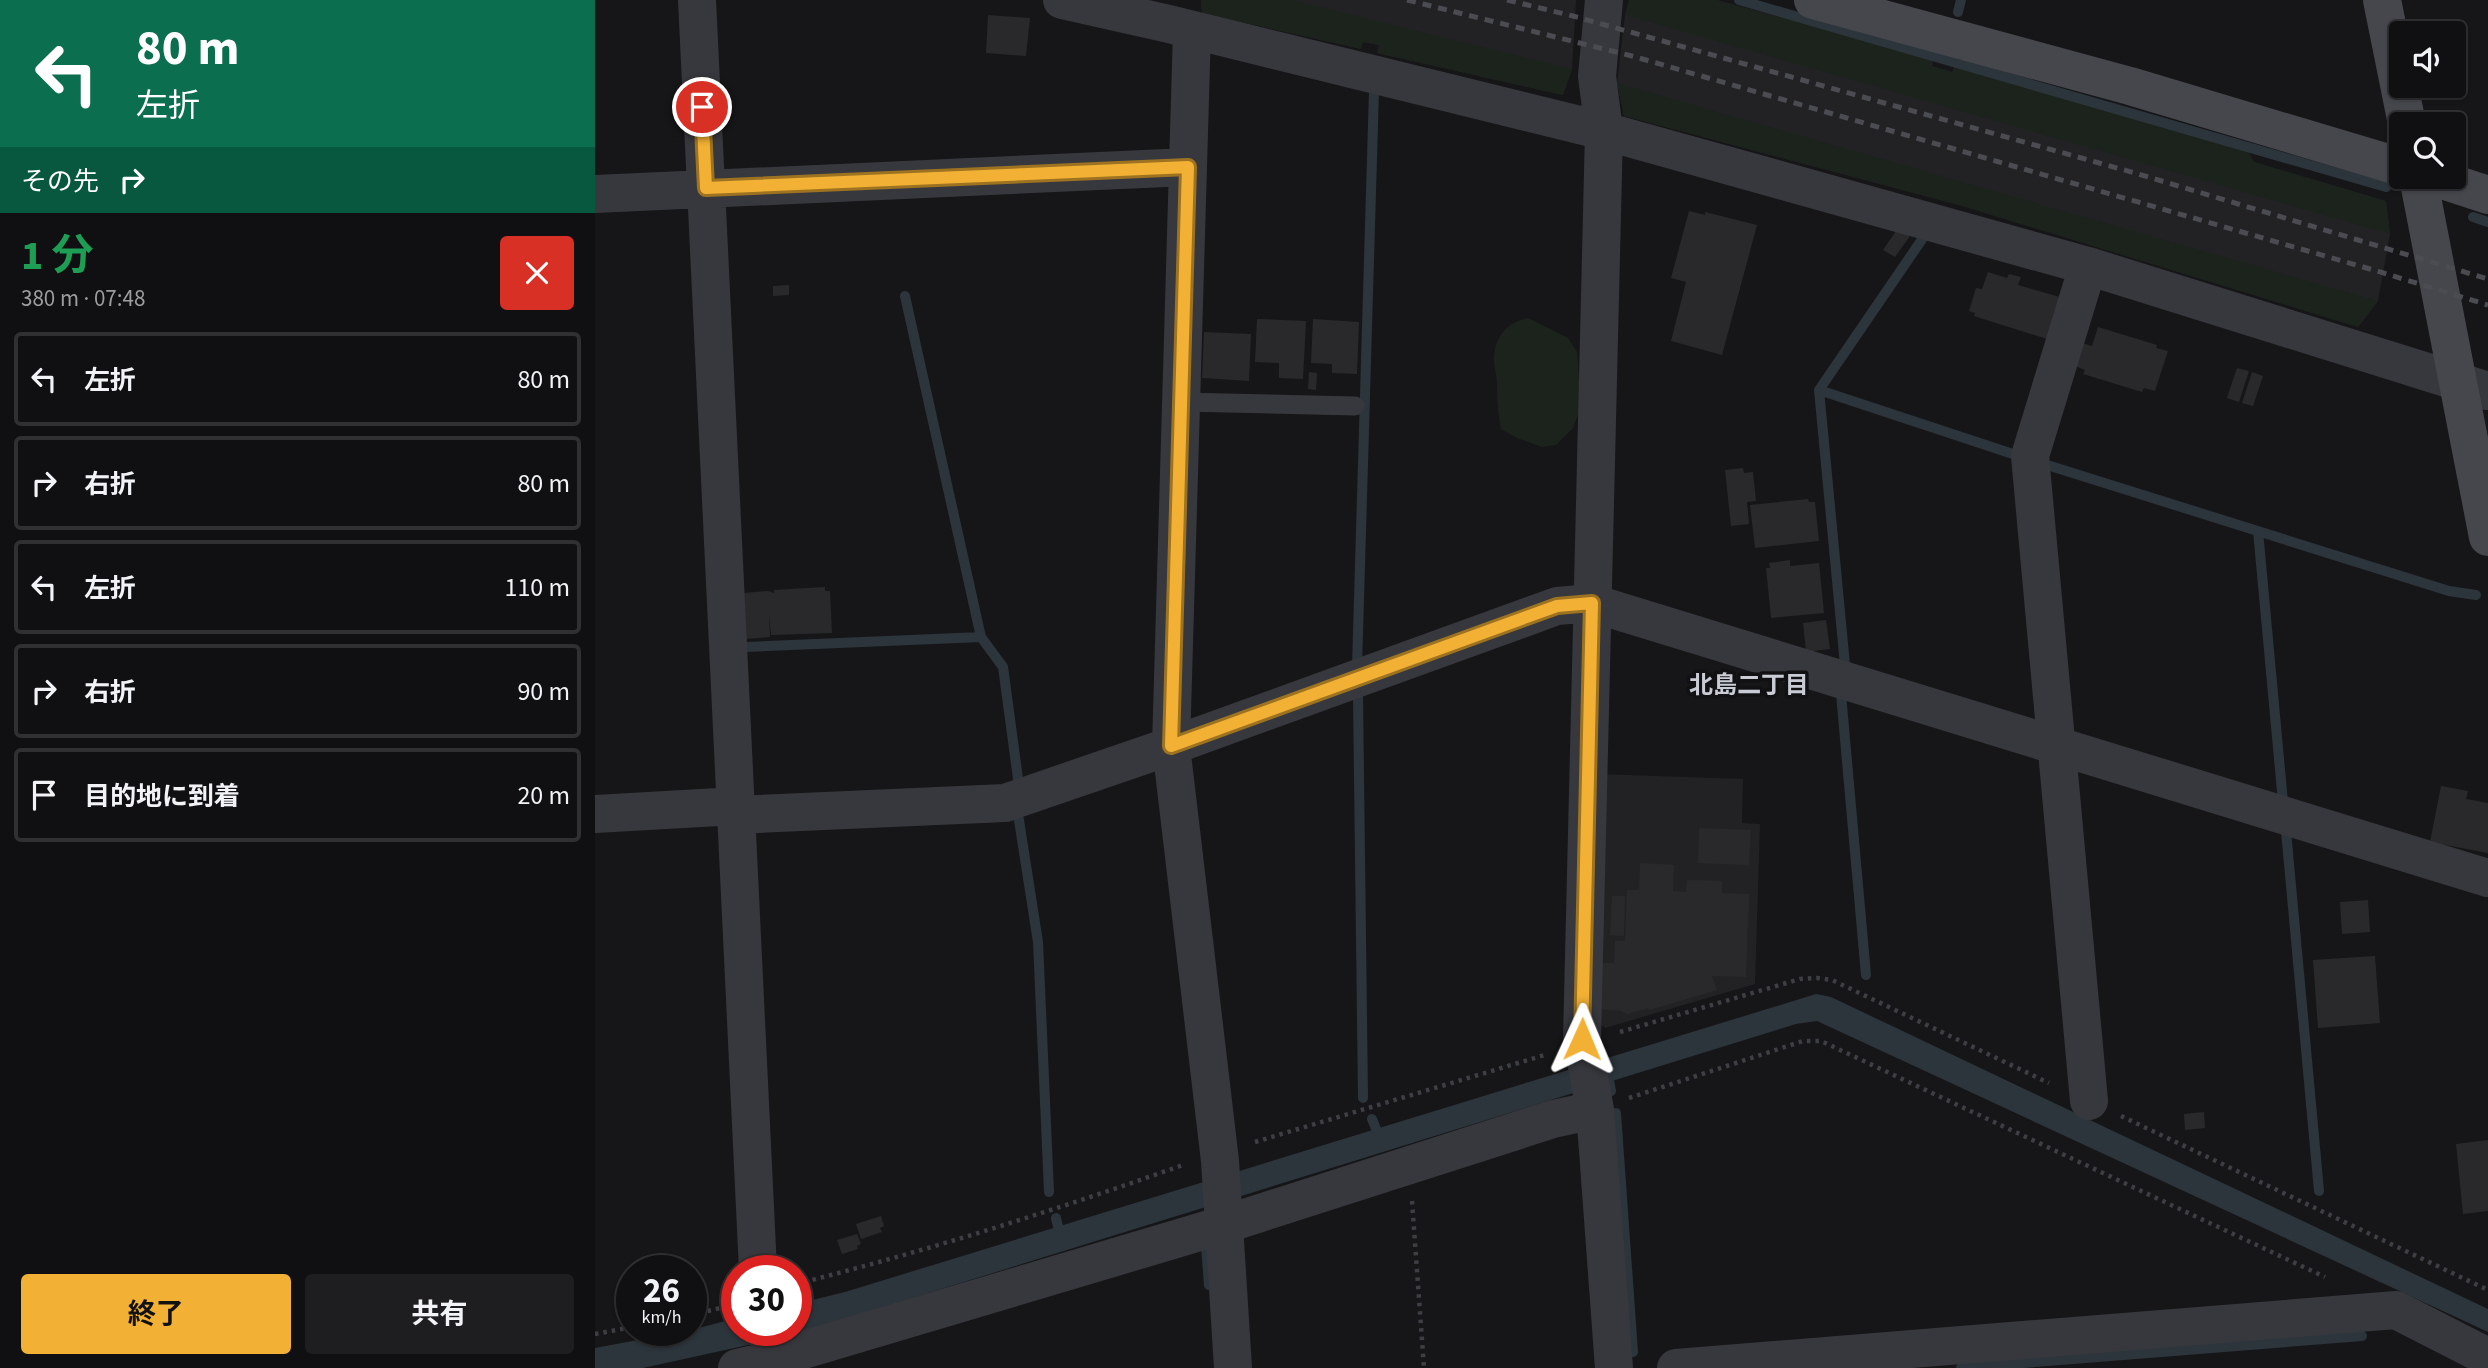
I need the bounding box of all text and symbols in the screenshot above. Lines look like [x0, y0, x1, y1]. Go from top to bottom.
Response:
text: 80 m [136, 14, 240, 84]
map controls [2389, 21, 2466, 189]
button: sound [2389, 21, 2466, 98]
icon: left [21, 28, 112, 119]
pin [672, 77, 732, 137]
text: 左折 [136, 83, 200, 129]
icon: arrive [683, 88, 721, 126]
button: search [2389, 112, 2466, 189]
icon: right [113, 161, 151, 199]
text: その先 [21, 163, 99, 200]
text: 1 分 [21, 226, 94, 286]
button: close [500, 236, 574, 310]
text: 380 m · 07:48 [21, 282, 145, 315]
icon: left [25, 360, 63, 398]
text: 80 m [517, 361, 570, 398]
text: 左折 [84, 362, 136, 399]
icon: right [25, 464, 63, 502]
text: 80 m [517, 465, 570, 502]
text: 右折 [84, 466, 136, 503]
icon: left [25, 568, 63, 606]
text: 110 m [504, 569, 570, 606]
text: 左折 [84, 570, 136, 607]
district label: 北島二丁目 [1689, 668, 1809, 703]
icon: right [25, 672, 63, 710]
text: 90 m [517, 673, 570, 710]
text: 右折 [84, 674, 136, 711]
icon: arrive [25, 776, 63, 814]
text: 20 m [517, 777, 570, 814]
text: 目的地に到着 [84, 778, 240, 815]
position arrow [1545, 1002, 1619, 1076]
speed limit sign: 30 [721, 1255, 812, 1346]
text: 26 [643, 1266, 680, 1316]
button: 終了 [21, 1274, 291, 1354]
button: 共有 [305, 1274, 574, 1354]
text: km/h [642, 1305, 681, 1330]

